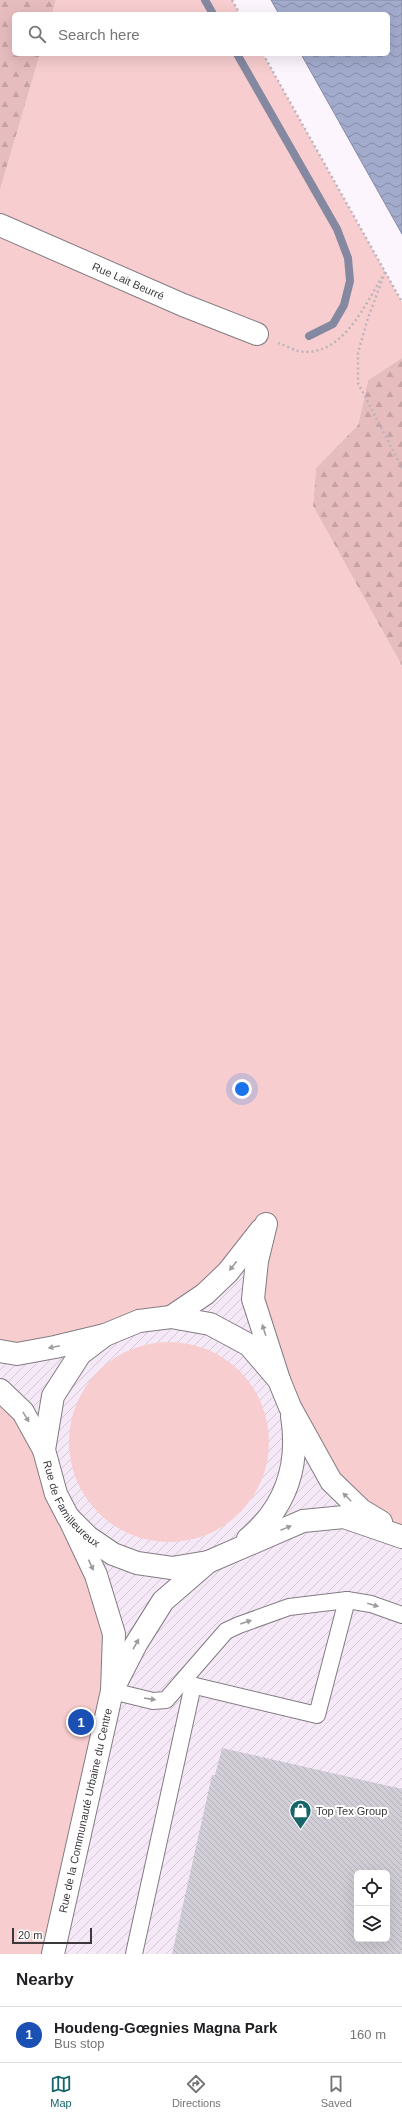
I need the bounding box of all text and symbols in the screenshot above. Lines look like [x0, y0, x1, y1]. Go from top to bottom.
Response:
search box [12, 12, 390, 56]
icon: search [26, 23, 48, 45]
text: Search here [58, 26, 140, 43]
street label: Rue Lait Beurré [91, 260, 166, 302]
your location [232, 1079, 252, 1099]
one-way arrow [230, 1261, 238, 1271]
one-way arrow [260, 1323, 266, 1335]
one-way arrow [48, 1345, 60, 1351]
one-way arrow [22, 1411, 29, 1423]
street label: Rue de Familleureux [41, 1459, 102, 1550]
one-way arrow [342, 1492, 352, 1502]
one-way arrow [281, 1525, 292, 1531]
one-way arrow [88, 1560, 94, 1571]
one-way arrow [367, 1602, 379, 1608]
one-way arrow [241, 1619, 253, 1625]
one-way arrow [133, 1638, 140, 1650]
one-way arrow [144, 1697, 156, 1703]
street label: Rue de la Communauté Urbaine du Centre [56, 1707, 114, 1914]
pin: 1 [68, 1707, 94, 1737]
shop icon: Top Tex Group [288, 1798, 314, 1831]
place label: Top Tex Group [316, 1805, 387, 1817]
map controls [354, 1870, 390, 1942]
button: locate [354, 1870, 390, 1906]
button: layers [354, 1906, 390, 1942]
scale bar [12, 1926, 92, 1945]
text: 20 m [18, 1929, 42, 1941]
text: Nearby [16, 1970, 74, 1989]
text: Houdeng-Gœgnies Magna Park [54, 2019, 277, 2036]
text: 1 [25, 2027, 33, 2042]
text: 160 m [350, 2027, 386, 2042]
text: Bus stop [54, 2036, 105, 2051]
tab: Map [50, 2073, 72, 2109]
tab: Directions [172, 2073, 221, 2109]
tab: Saved [321, 2073, 352, 2109]

